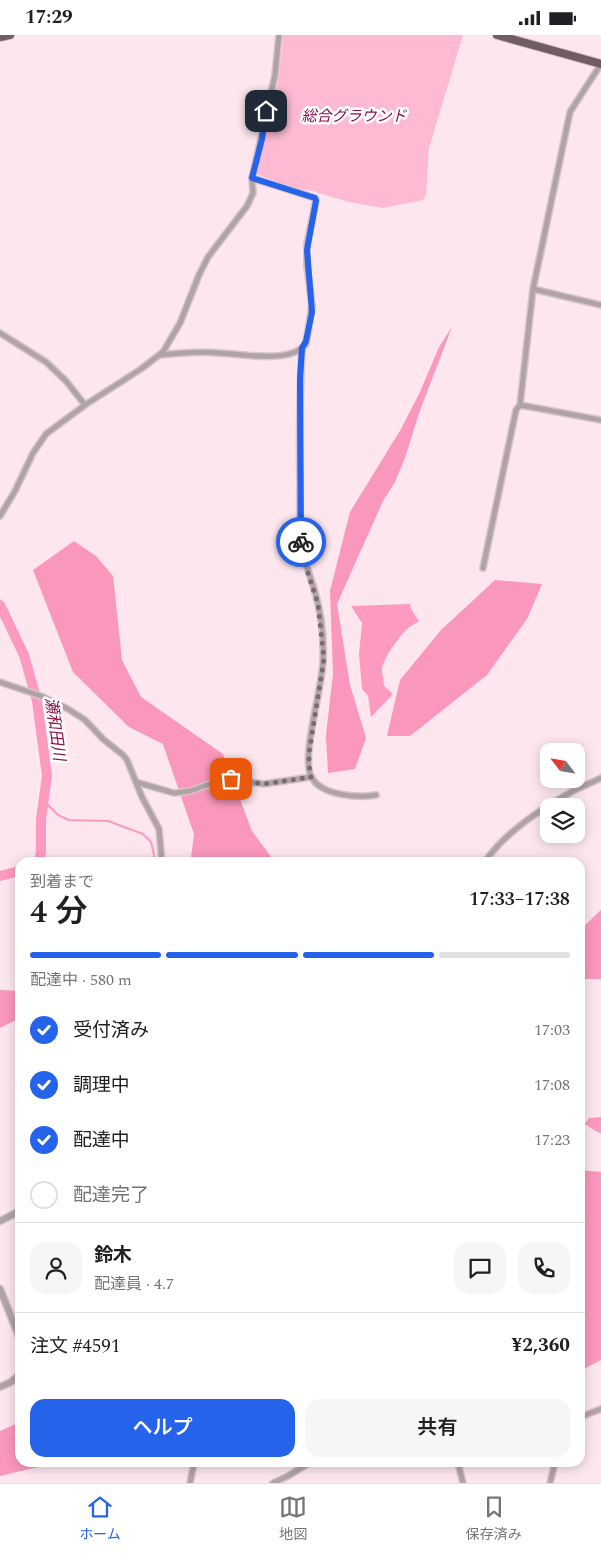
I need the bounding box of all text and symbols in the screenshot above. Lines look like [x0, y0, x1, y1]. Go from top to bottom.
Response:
text: 17:29 [25, 3, 73, 32]
pin [245, 90, 287, 132]
icon: home [252, 97, 280, 125]
park label: 総合グラウンド [301, 105, 407, 128]
courier [276, 517, 326, 567]
icon: bike [287, 528, 315, 556]
water label: 瀬和田川 [39, 696, 72, 764]
north arrow [540, 743, 585, 787]
map controls [540, 743, 585, 843]
pin [210, 758, 252, 800]
icon: bag [217, 765, 245, 793]
button: layers [540, 798, 585, 843]
text: 到着まで [30, 870, 94, 894]
text: 17:33–17:38 [469, 885, 570, 914]
text: 4 分 [30, 888, 87, 937]
text: 配達中 · 580 m [30, 968, 132, 992]
icon: check [30, 1016, 58, 1044]
text: 受付済み [73, 1016, 149, 1045]
text: 17:03 [534, 1018, 570, 1042]
icon: check [30, 1071, 58, 1099]
text: 調理中 [73, 1071, 130, 1100]
text: 17:08 [534, 1073, 570, 1097]
icon: check [30, 1126, 58, 1154]
text: 配達中 [73, 1126, 130, 1155]
text: 17:23 [534, 1128, 570, 1152]
text: 配達完了 [73, 1181, 149, 1210]
text: 鈴木 [94, 1241, 132, 1270]
button: person [30, 1242, 82, 1294]
button: chat [454, 1242, 506, 1294]
button: phone [518, 1242, 570, 1294]
text: 配達員 · 4.7 [94, 1272, 174, 1296]
text: ¥2,360 [512, 1331, 570, 1360]
text: 注文 #4591 [30, 1332, 120, 1361]
button: ヘルプ [30, 1399, 295, 1457]
button: 共有 [305, 1399, 570, 1457]
tab: ホーム [79, 1493, 121, 1545]
tab: 地図 [279, 1493, 307, 1545]
tab: 保存済み [466, 1493, 522, 1545]

